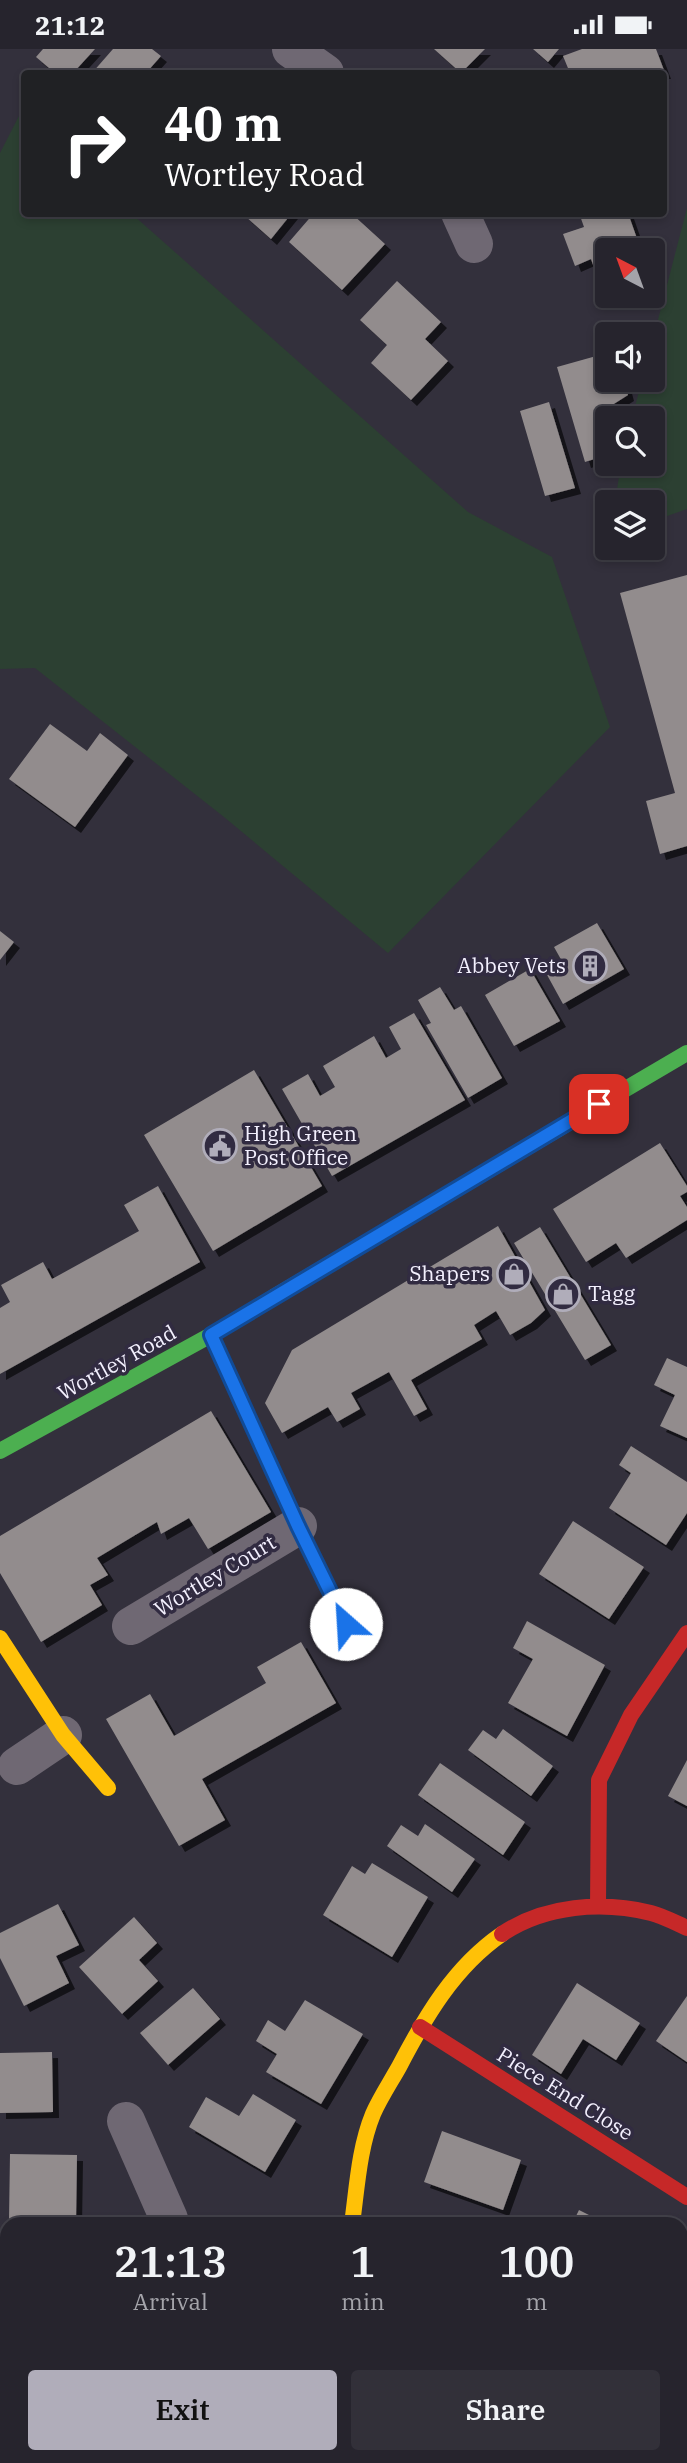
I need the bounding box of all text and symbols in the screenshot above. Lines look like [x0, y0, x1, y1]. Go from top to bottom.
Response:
text: 21:12 [35, 8, 105, 42]
text: 40 m [164, 91, 282, 154]
icon: right [49, 98, 140, 189]
text: Wortley Road [164, 153, 365, 195]
north arrow [595, 238, 665, 308]
map controls [595, 238, 665, 560]
button: sound [595, 322, 665, 392]
button: search [595, 406, 665, 476]
button: layers [595, 490, 665, 560]
building icon: Abbey Vets [571, 947, 609, 985]
place label: Abbey Vets [457, 951, 566, 979]
pin [569, 1074, 629, 1134]
icon: arrive [580, 1085, 618, 1123]
place label: High Green Post Office [244, 1119, 357, 1171]
public building icon: High Green Post Office [201, 1127, 239, 1165]
shop icon: Shapers [495, 1255, 533, 1293]
place label: Shapers [409, 1259, 490, 1287]
shop icon: Tagg [544, 1275, 582, 1313]
place label: Tagg [588, 1279, 636, 1307]
street label: Wortley Road [52, 1318, 181, 1406]
street label: Wortley Court [149, 1528, 280, 1622]
position arrow [309, 1587, 383, 1661]
street label: Piece End Close [492, 2040, 639, 2146]
text: 21:13 [114, 2234, 227, 2289]
text: 1 [350, 2234, 375, 2289]
text: 100 [499, 2234, 574, 2289]
text: Arrival [133, 2286, 208, 2316]
text: min [341, 2286, 385, 2316]
text: m [525, 2286, 547, 2316]
button: Exit [28, 2370, 337, 2450]
button: Share [351, 2370, 660, 2450]

